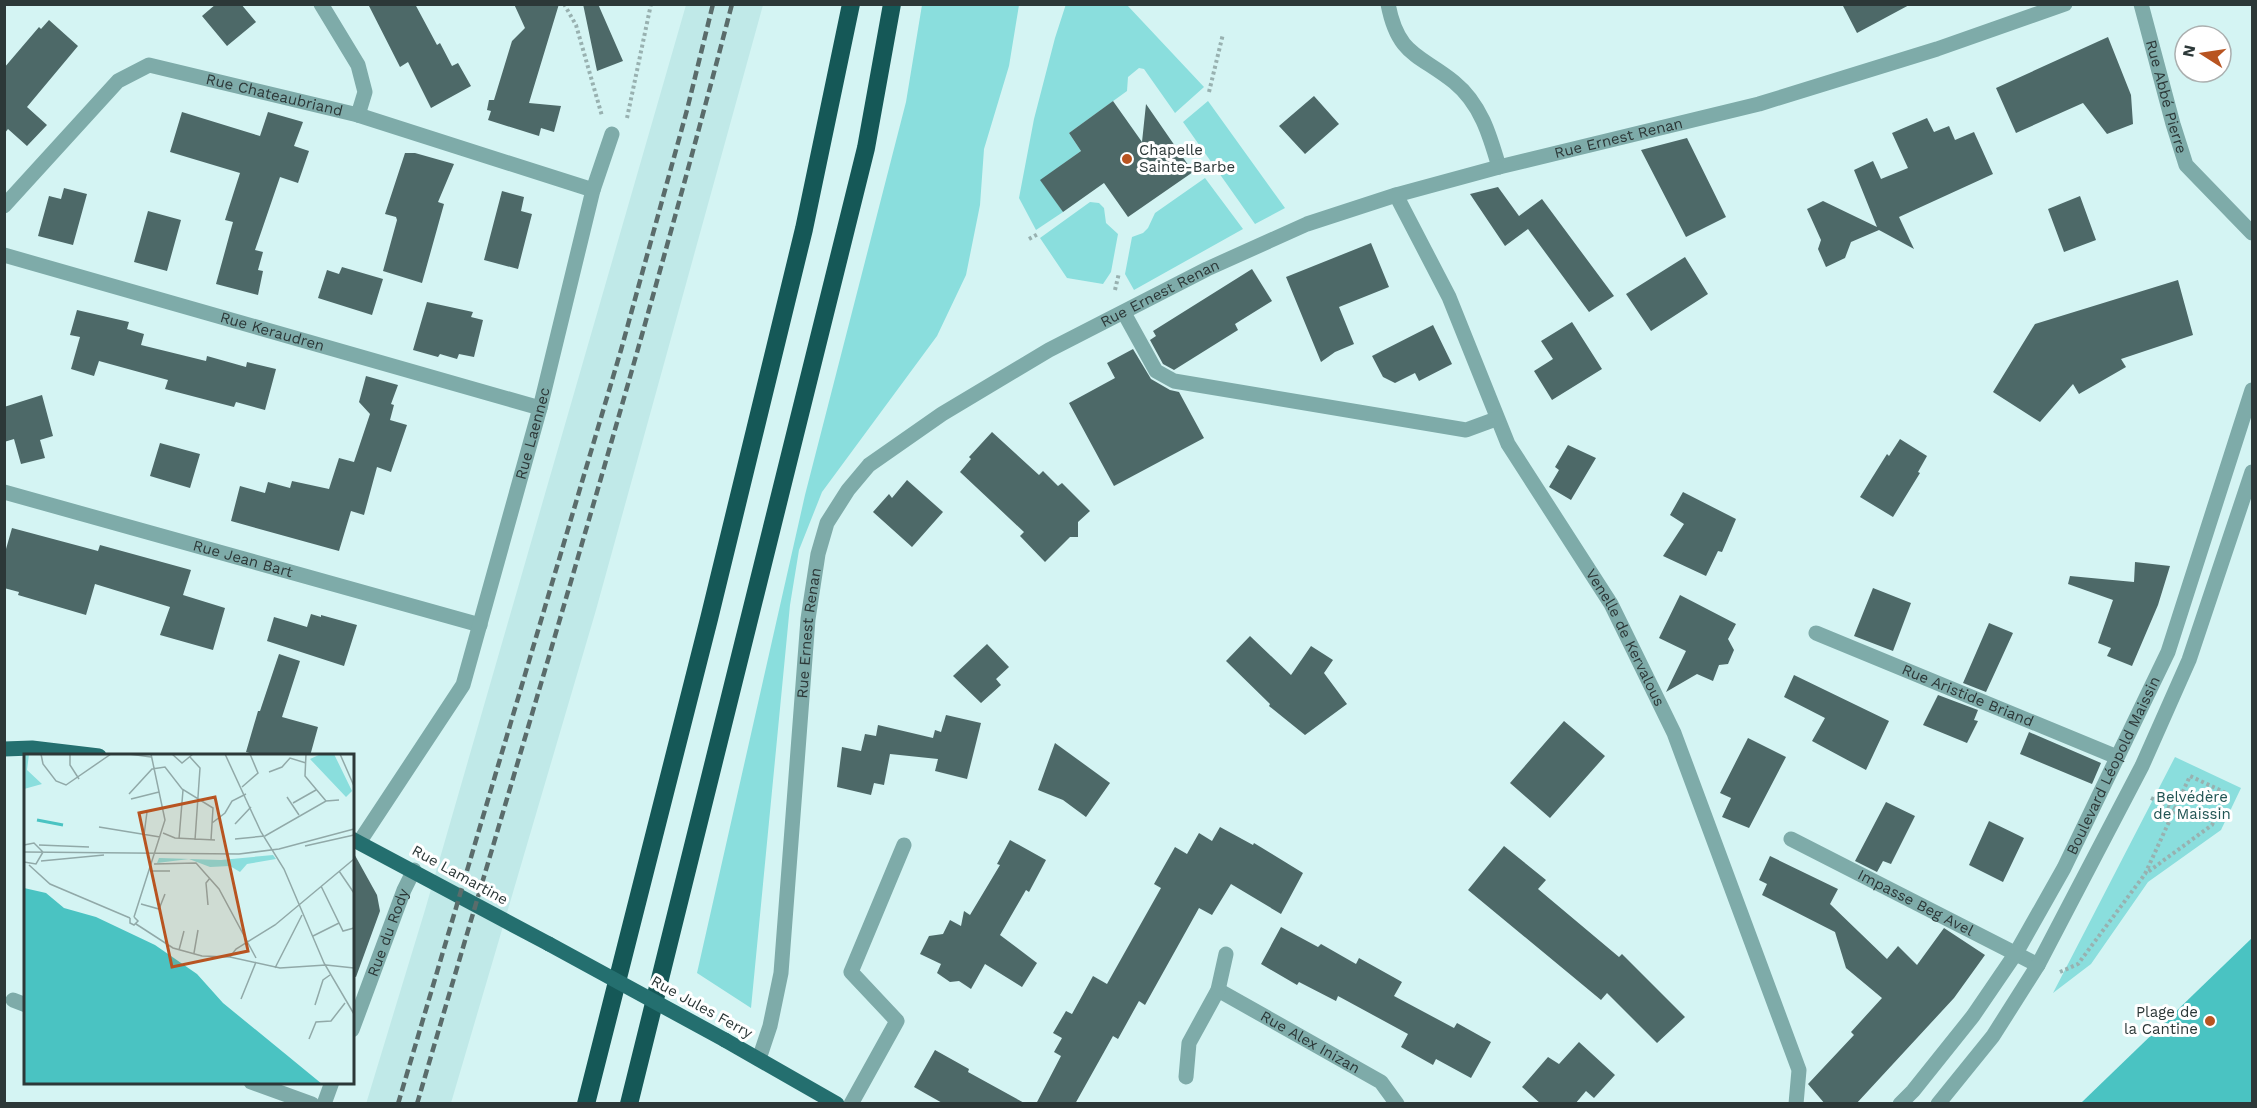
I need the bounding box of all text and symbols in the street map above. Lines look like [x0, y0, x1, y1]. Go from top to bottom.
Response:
north arrow [2173, 24, 2233, 84]
street label: Rue Abbé Pierre [2142, 38, 2191, 156]
text: N [2178, 43, 2199, 59]
street label: Rue Chateaubriand [204, 70, 345, 120]
street label: Rue Ernest Renan [1553, 114, 1684, 162]
place label: Chapelle Sainte-Barbe [1139, 141, 1235, 176]
marker: Chapelle Sainte-Barbe [1120, 152, 1134, 166]
street label: Rue Ernest Renan [1097, 256, 1222, 331]
street label: Rue Keraudren [218, 308, 327, 355]
street label: Rue Laennec [512, 386, 554, 481]
street label: Rue Jean Bart [191, 536, 295, 581]
street label: Venelle de Kervalous [1582, 566, 1669, 709]
street label: Rue Ernest Renan [793, 567, 825, 699]
street label: Rue Aristide Briand [1899, 660, 2036, 731]
street label: Boulevard Léopold Maissin [2063, 673, 2164, 858]
inset map [24, 754, 354, 1084]
park label: Belvédère de Maissin [2153, 788, 2231, 823]
street label: Rue Lamartine [409, 841, 511, 909]
street label: Impasse Beg Avel [1855, 866, 1977, 940]
street label: Rue du Rody [364, 886, 413, 979]
street label: Rue Jules Ferry [648, 972, 756, 1042]
place label: Plage de la Cantine [2124, 1003, 2198, 1038]
street label: Rue Alex Inizan [1257, 1007, 1363, 1077]
marker: Plage de la Cantine [2203, 1014, 2217, 1028]

